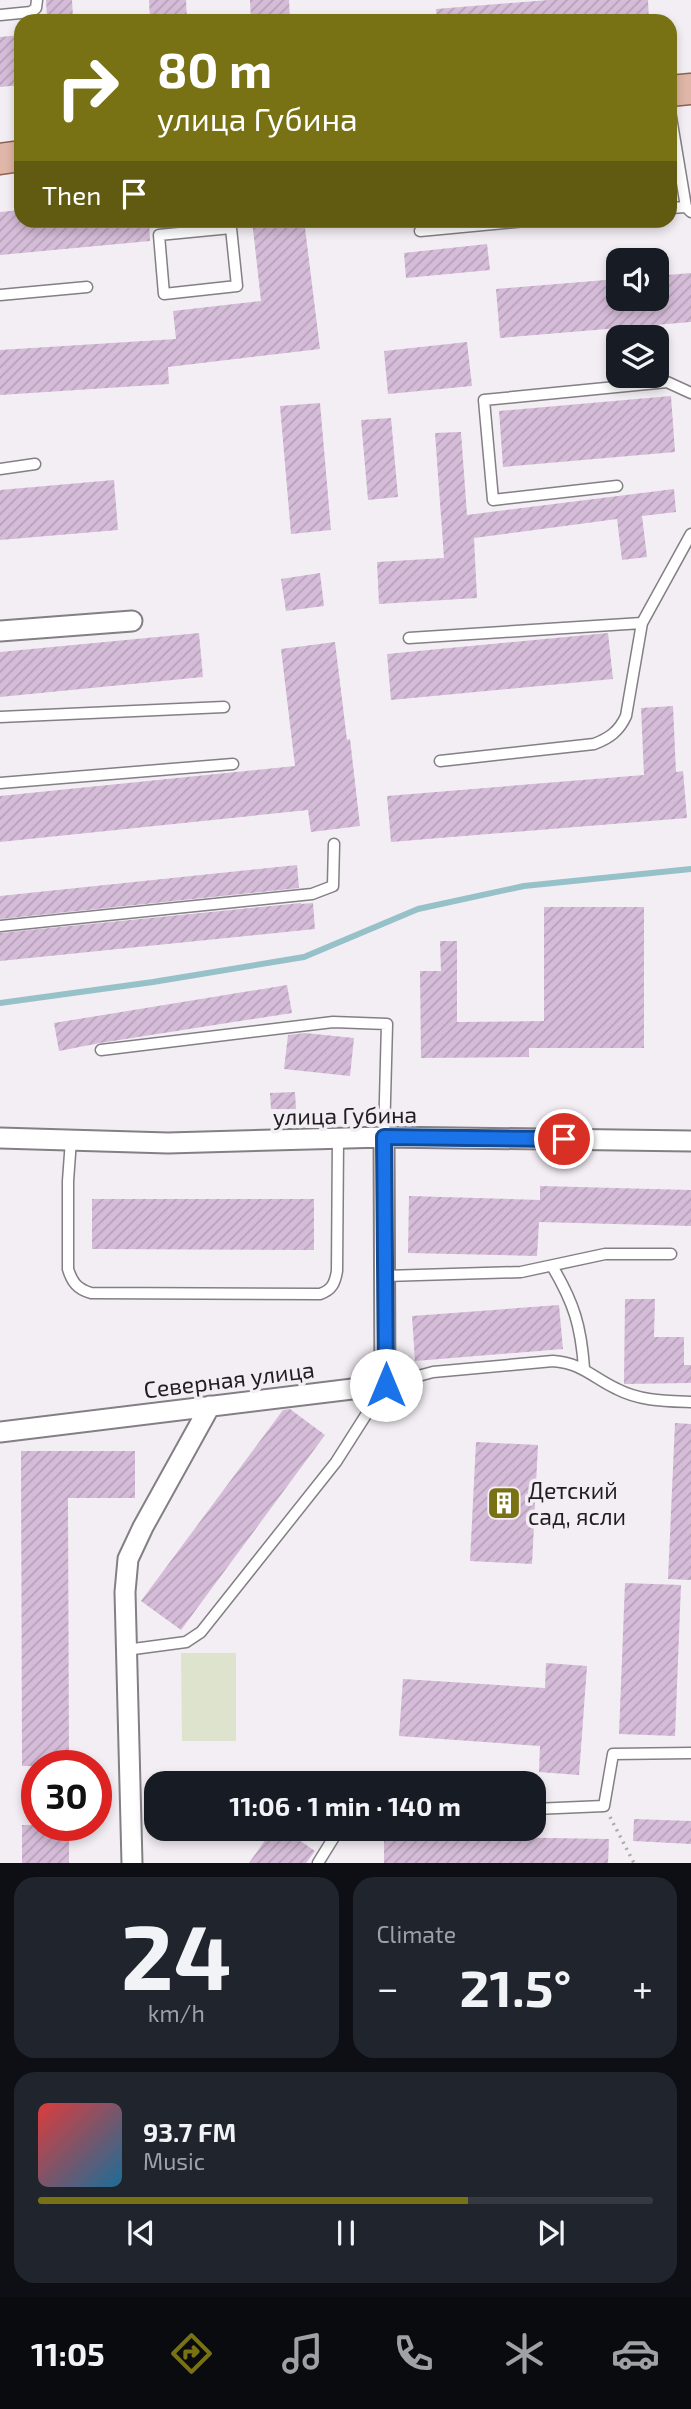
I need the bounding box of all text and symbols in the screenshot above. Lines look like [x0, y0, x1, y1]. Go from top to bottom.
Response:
text: 80 m [157, 39, 272, 98]
icon: right [42, 42, 133, 133]
text: улица Губина [157, 99, 358, 137]
icon: arrive [115, 175, 153, 213]
text: Then [42, 179, 101, 210]
map controls [606, 248, 669, 388]
button: sound [606, 248, 669, 311]
button: layers [606, 325, 669, 388]
street label: улица Губина [273, 1100, 417, 1131]
pin [534, 1109, 594, 1169]
icon: arrive [545, 1120, 583, 1158]
position arrow [349, 1348, 423, 1422]
street label: Северная улица [142, 1355, 316, 1404]
place label: Детский сад, ясли [528, 1476, 626, 1530]
building icon: Детский сад, ясли [485, 1484, 523, 1522]
speed limit sign: 30 [21, 1750, 112, 1841]
text: 11:06 · 1 min · 140 m [229, 1790, 461, 1821]
text: 24 [121, 1899, 232, 2008]
text: Climate [377, 1920, 456, 1948]
text: 21.5° [459, 1955, 571, 2017]
text: − [377, 1964, 399, 2010]
text: + [632, 1964, 653, 2010]
text: km/h [148, 1999, 205, 2027]
text: 93.7 FM [143, 2116, 236, 2147]
text: Music [143, 2147, 205, 2175]
icon: previous [122, 2214, 160, 2252]
icon: pause [327, 2214, 365, 2252]
icon: next [532, 2214, 570, 2252]
icon: directions [167, 2329, 216, 2378]
icon: music [278, 2329, 327, 2378]
icon: phone [389, 2329, 438, 2378]
icon: climate [500, 2329, 549, 2378]
icon: car [611, 2329, 660, 2378]
text: 11:05 [31, 2334, 105, 2372]

